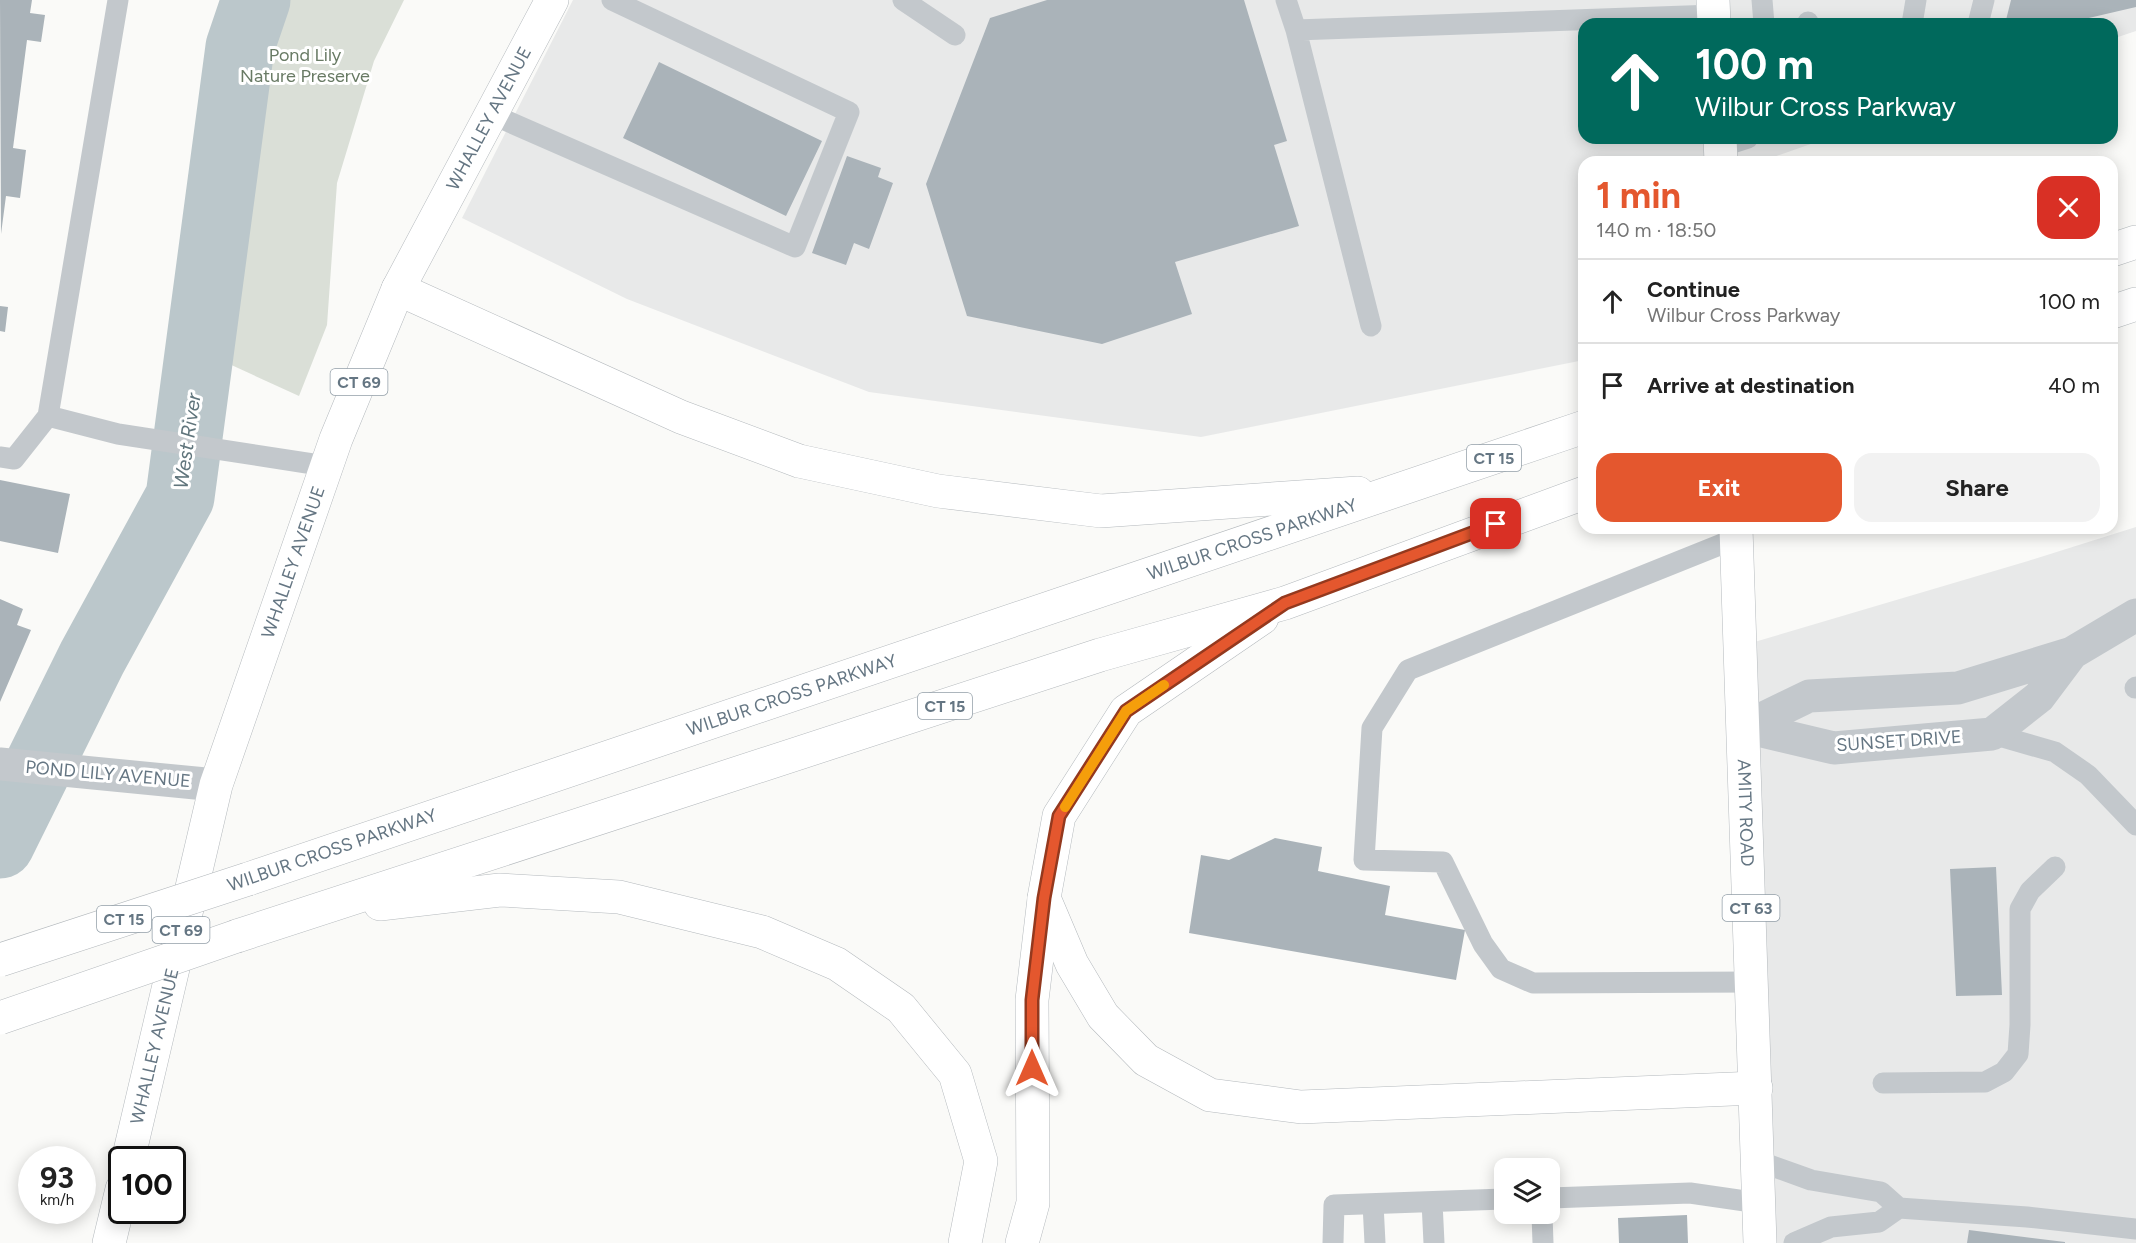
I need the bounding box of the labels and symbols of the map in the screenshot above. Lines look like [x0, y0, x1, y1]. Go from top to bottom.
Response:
street label: WHALLEY AVENUE [442, 43, 536, 194]
park label: Pond Lily Nature Preserve [240, 44, 370, 87]
road number: CT 69 [330, 369, 388, 395]
water label: West River [168, 390, 206, 490]
road number: CT 15 [1467, 445, 1521, 471]
street label: WHALLEY AVENUE [257, 483, 330, 641]
street label: WILBUR CROSS PARKWAY [1144, 494, 1360, 585]
pin [1470, 498, 1521, 549]
street label: WILBUR CROSS PARKWAY [684, 649, 900, 741]
road number: CT 15 [918, 693, 972, 719]
street label: SUNSET DRIVE [1836, 726, 1962, 756]
street label: POND LILY AVENUE [25, 756, 191, 792]
street label: AMITY ROAD [1733, 759, 1758, 867]
street label: WILBUR CROSS PARKWAY [224, 804, 440, 896]
road number: CT 63 [1722, 895, 1780, 921]
road number: CT 15 [97, 906, 151, 932]
road number: CT 69 [152, 917, 210, 943]
street label: WHALLEY AVENUE [126, 966, 184, 1126]
position arrow [1000, 1036, 1064, 1100]
speed limit sign: 100 [108, 1146, 186, 1224]

